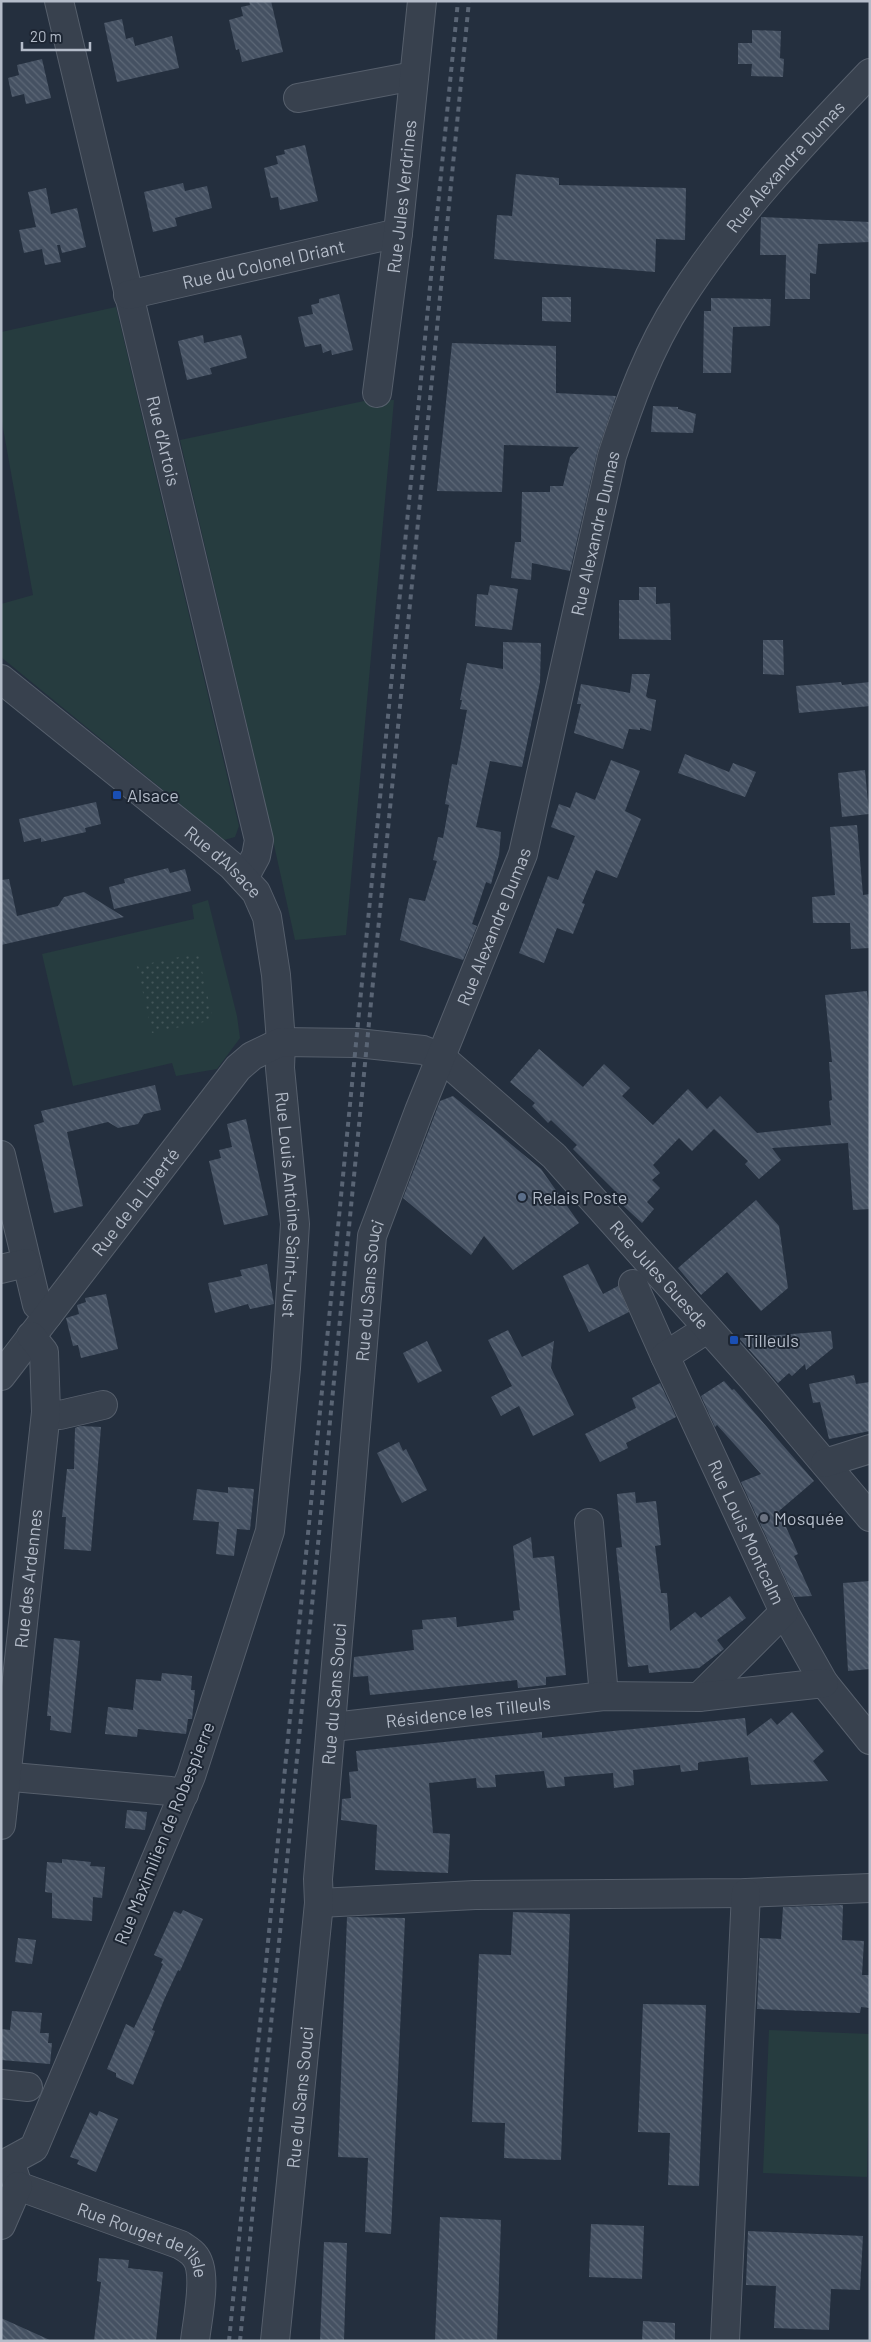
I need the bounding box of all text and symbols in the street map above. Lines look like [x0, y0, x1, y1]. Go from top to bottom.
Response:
scale bar [22, 20, 90, 52]
text: 20 m [30, 27, 62, 45]
street label: Rue Alexandre Dumas [721, 96, 849, 237]
street label: Rue Jules Verdrines [382, 119, 421, 275]
street label: Rue du Colonel Driant [180, 235, 347, 293]
street label: Rue d'Artois [142, 393, 185, 488]
street label: Rue Alexandre Dumas [566, 448, 624, 618]
place label: Alsace [127, 784, 179, 806]
marker: Alsace [111, 789, 123, 801]
street label: Rue d'Alsace [181, 821, 267, 902]
street label: Rue Alexandre Dumas [452, 846, 535, 1009]
street label: Rue Louis Antoine Saint-Just [271, 1090, 306, 1319]
street label: Rue de la Liberté [87, 1143, 184, 1260]
place label: Relais Poste [532, 1186, 627, 1208]
marker: Relais Poste [516, 1191, 528, 1203]
street label: Rue du Sans Souci [351, 1216, 388, 1362]
street label: Rue Jules Guesde [606, 1216, 714, 1333]
place label: Tilleuls [744, 1329, 799, 1351]
marker: Tilleuls [728, 1334, 740, 1346]
street label: Rue Louis Montcalm [704, 1456, 790, 1608]
place label: Mosquée [774, 1507, 844, 1529]
street label: Rue des Ardennes [9, 1508, 46, 1649]
marker: Mosquée [758, 1512, 770, 1524]
street label: Rue du Sans Souci [317, 1622, 350, 1766]
street label: Résidence les Tilleuls [384, 1691, 552, 1732]
street label: Rue Maximilien de Robespierre [109, 1718, 219, 1948]
street label: Rue du Sans Souci [281, 2025, 318, 2169]
street label: Rue Rouget de l'Isle [74, 2197, 212, 2279]

